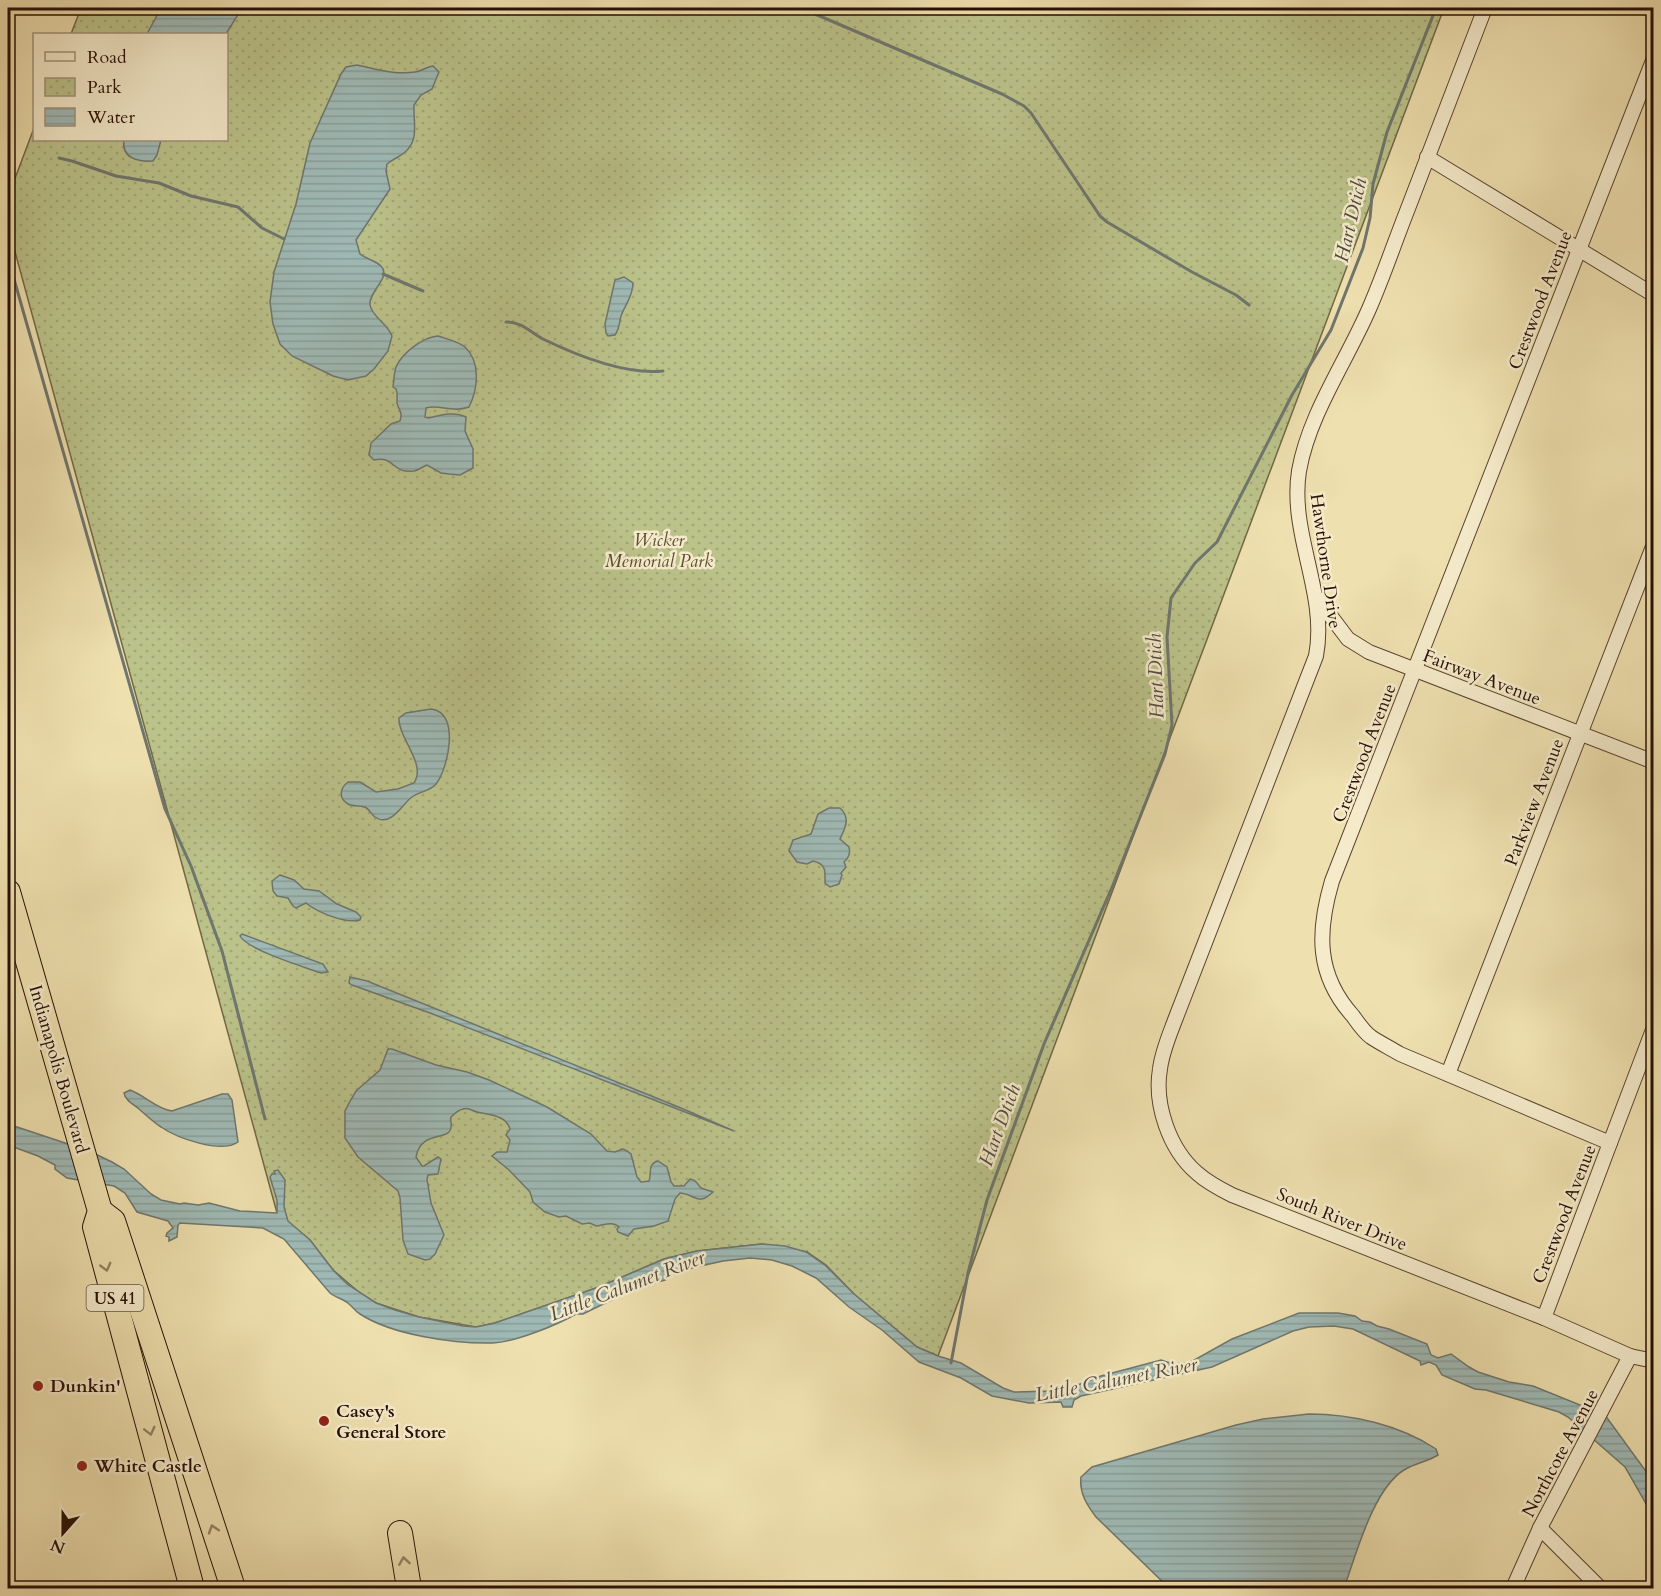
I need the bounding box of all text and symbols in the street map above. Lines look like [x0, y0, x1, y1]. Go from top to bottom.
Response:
legend [33, 33, 228, 141]
text: Road [87, 45, 127, 70]
text: Park [87, 75, 122, 100]
text: Water [86, 105, 136, 130]
water label: Hart Dtich [1328, 175, 1373, 265]
street label: Crestwood Avenue [1502, 227, 1578, 373]
street label: Hawthorne Drive [1304, 492, 1347, 630]
park label: Wicker Memorial Park [605, 528, 713, 574]
water label: Hart Dtich [1141, 632, 1170, 719]
street label: Fairway Avenue [1419, 643, 1544, 711]
street label: Crestwood Avenue [1326, 680, 1402, 826]
street label: Parkview Avenue [1499, 735, 1570, 869]
street label: Indianapolis Boulevard [22, 982, 95, 1157]
water label: Hart Dtich [972, 1080, 1027, 1170]
street label: Crestwood Avenue [1526, 1141, 1602, 1287]
street label: South River Drive [1273, 1182, 1411, 1257]
water label: Little Calumet River [546, 1243, 710, 1328]
one-way arrow [99, 1262, 112, 1272]
road number: US 41 [86, 1285, 144, 1311]
water label: Little Calumet River [1033, 1350, 1201, 1408]
place label: Dunkin' [50, 1374, 121, 1399]
marker: Dunkin' [31, 1379, 45, 1393]
street label: Northcote Avenue [1516, 1385, 1605, 1522]
place label: Casey's General Store [336, 1399, 447, 1445]
marker: Casey's General Store [317, 1414, 331, 1428]
one-way arrow [143, 1426, 156, 1436]
place label: White Castle [93, 1454, 202, 1479]
marker: White Castle [75, 1459, 89, 1473]
north arrow [33, 1503, 93, 1563]
one-way arrow [208, 1524, 221, 1535]
text: N [47, 1533, 68, 1559]
one-way arrow [399, 1556, 411, 1565]

